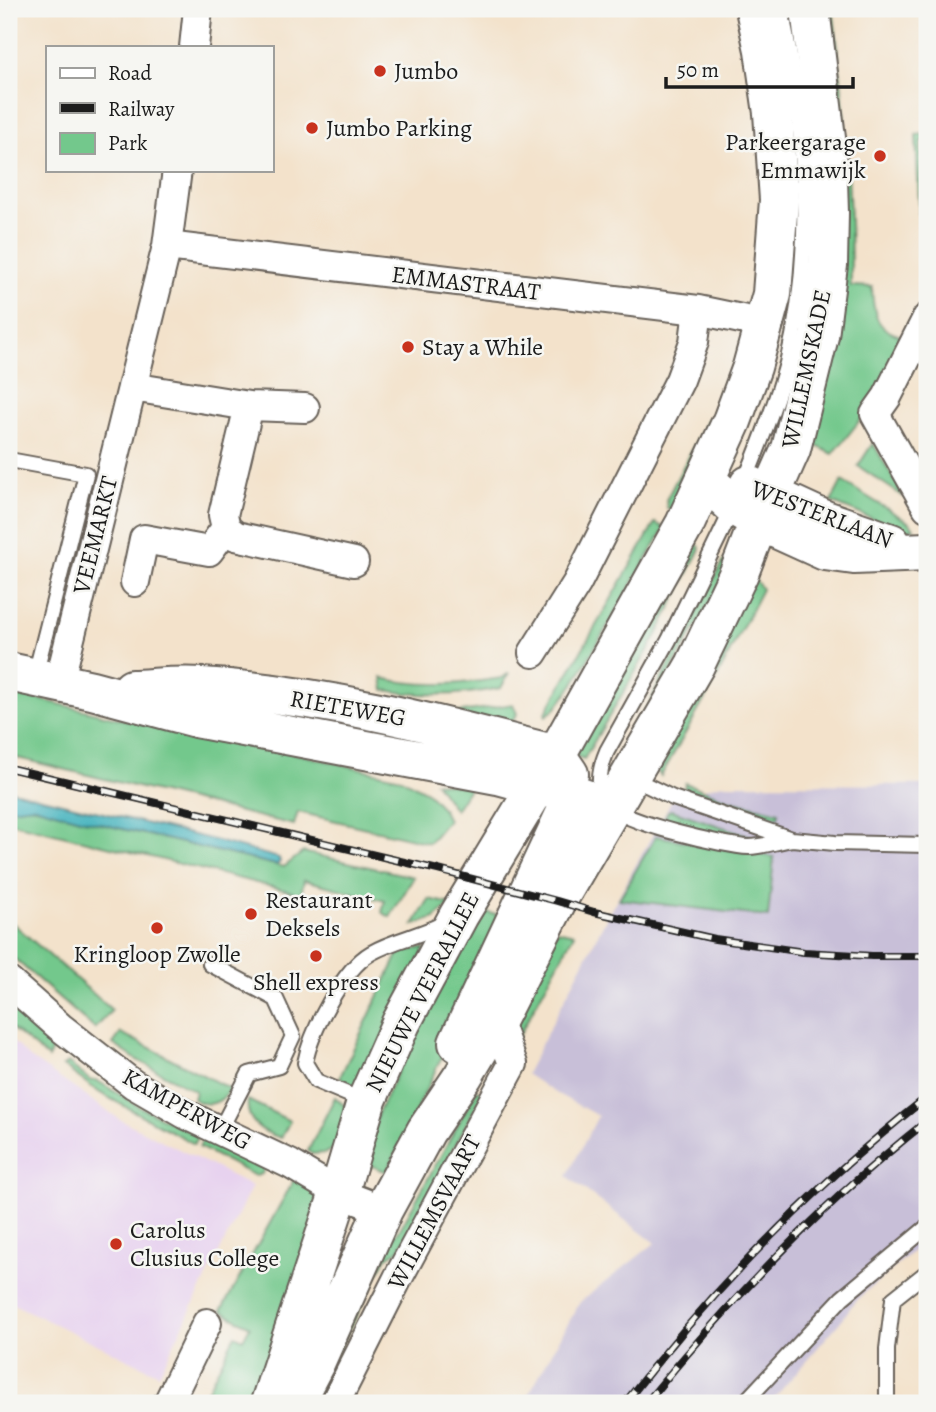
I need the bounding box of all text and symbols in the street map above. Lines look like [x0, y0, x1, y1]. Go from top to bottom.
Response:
legend [46, 46, 273, 172]
scale bar [666, 46, 854, 90]
place label: Jumbo [394, 55, 458, 87]
text: 50 m [677, 56, 719, 84]
text: Road [108, 59, 152, 87]
marker: Jumbo [372, 63, 388, 79]
text: Railway [108, 95, 175, 123]
place label: Jumbo Parking [326, 112, 472, 144]
marker: Jumbo Parking [304, 120, 320, 136]
place label: Parkeergarage Emmawijk [725, 126, 866, 186]
text: Park [108, 129, 148, 157]
marker: Parkeergarage Emmawijk [872, 148, 888, 164]
street label: EMMASTRAAT [390, 258, 542, 308]
street label: WILLEMSKADE [773, 287, 838, 452]
place label: Stay a While [422, 331, 543, 363]
marker: Stay a While [400, 339, 416, 355]
street label: WESTERLAAN [746, 472, 897, 556]
street label: VEEMARKT [65, 473, 125, 598]
street label: RIETEWEG [288, 682, 408, 734]
place label: Restaurant Deksels [265, 884, 373, 944]
street label: NIEUWE VEERALLEE [358, 886, 486, 1098]
marker: Restaurant Deksels [243, 906, 259, 922]
marker: Kringloop Zwolle [149, 920, 165, 936]
place label: Kringloop Zwolle [73, 938, 241, 970]
marker: Shell express [308, 948, 324, 964]
place label: Shell express [253, 966, 379, 998]
street label: KAMPERWEG [117, 1060, 257, 1158]
street label: WILLEMSVAART [379, 1129, 488, 1296]
place label: Carolus Clusius College [130, 1214, 279, 1274]
marker: Carolus Clusius College [108, 1236, 124, 1252]

